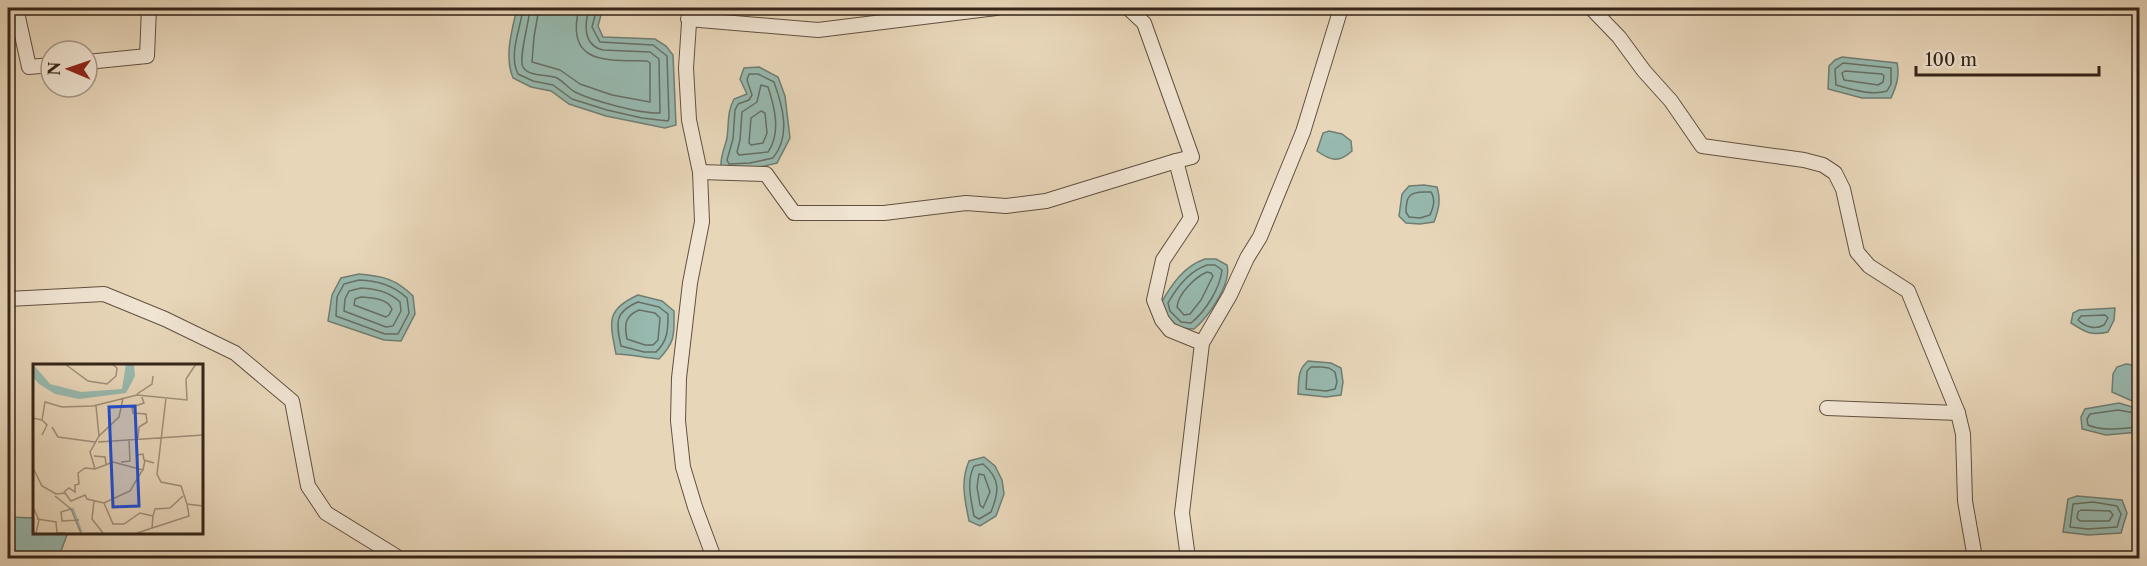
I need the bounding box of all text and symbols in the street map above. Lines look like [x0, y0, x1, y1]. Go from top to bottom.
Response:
north arrow [39, 39, 99, 99]
scale bar [1916, 39, 2099, 77]
text: 100 m [1925, 49, 1977, 71]
text: N [44, 61, 64, 76]
inset map [33, 364, 202, 533]

